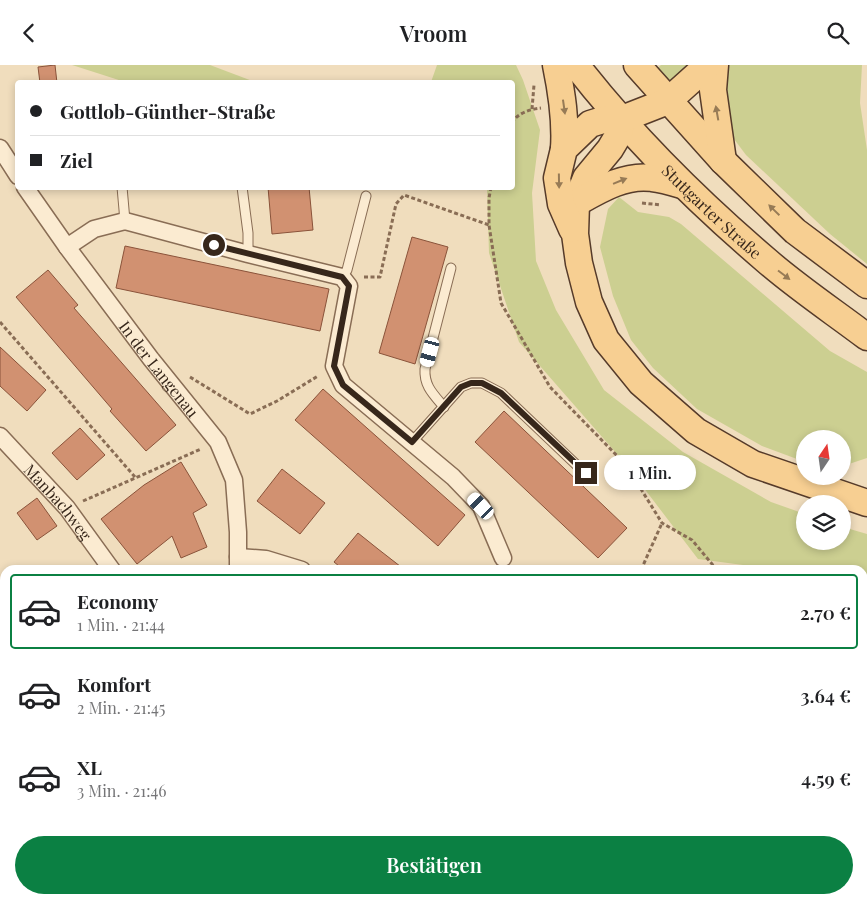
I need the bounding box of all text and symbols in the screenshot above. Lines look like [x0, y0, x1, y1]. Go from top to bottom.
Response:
text: Vroom [400, 18, 467, 48]
icon: back [15, 19, 43, 47]
icon: search [824, 19, 852, 47]
text: Gottlob-Günther-Straße [60, 98, 275, 124]
one-way arrow [560, 99, 568, 115]
one-way arrow [712, 105, 720, 121]
text: Ziel [60, 147, 93, 173]
street label: Stuttgarter Straße [658, 159, 767, 263]
one-way arrow [555, 173, 563, 189]
one-way arrow [613, 177, 627, 185]
one-way arrow [768, 204, 780, 216]
route start [203, 234, 225, 256]
one-way arrow [777, 270, 791, 280]
street label: In der Langenau [115, 316, 204, 421]
car [418, 336, 441, 368]
north arrow [796, 430, 851, 485]
map controls [796, 430, 851, 550]
callout: 1 Min. [604, 455, 696, 491]
street label: Manbachweg [20, 459, 97, 544]
route end [575, 462, 597, 484]
text: 1 Min. [628, 462, 672, 483]
car [465, 490, 496, 522]
button: layers [796, 495, 851, 550]
text: Economy [77, 588, 158, 614]
icon: car [17, 589, 62, 634]
text: 2.70 € [800, 599, 851, 625]
text: 1 Min. · 21:44 [77, 614, 165, 635]
text: Komfort [77, 671, 151, 697]
icon: car [17, 672, 62, 717]
text: 3.64 € [801, 682, 851, 708]
text: 2 Min. · 21:45 [77, 697, 165, 718]
text: XL [77, 754, 102, 780]
icon: car [17, 755, 62, 800]
text: 4.59 € [801, 765, 851, 791]
text: 3 Min. · 21:46 [77, 780, 167, 801]
button: Bestätigen [15, 836, 853, 894]

